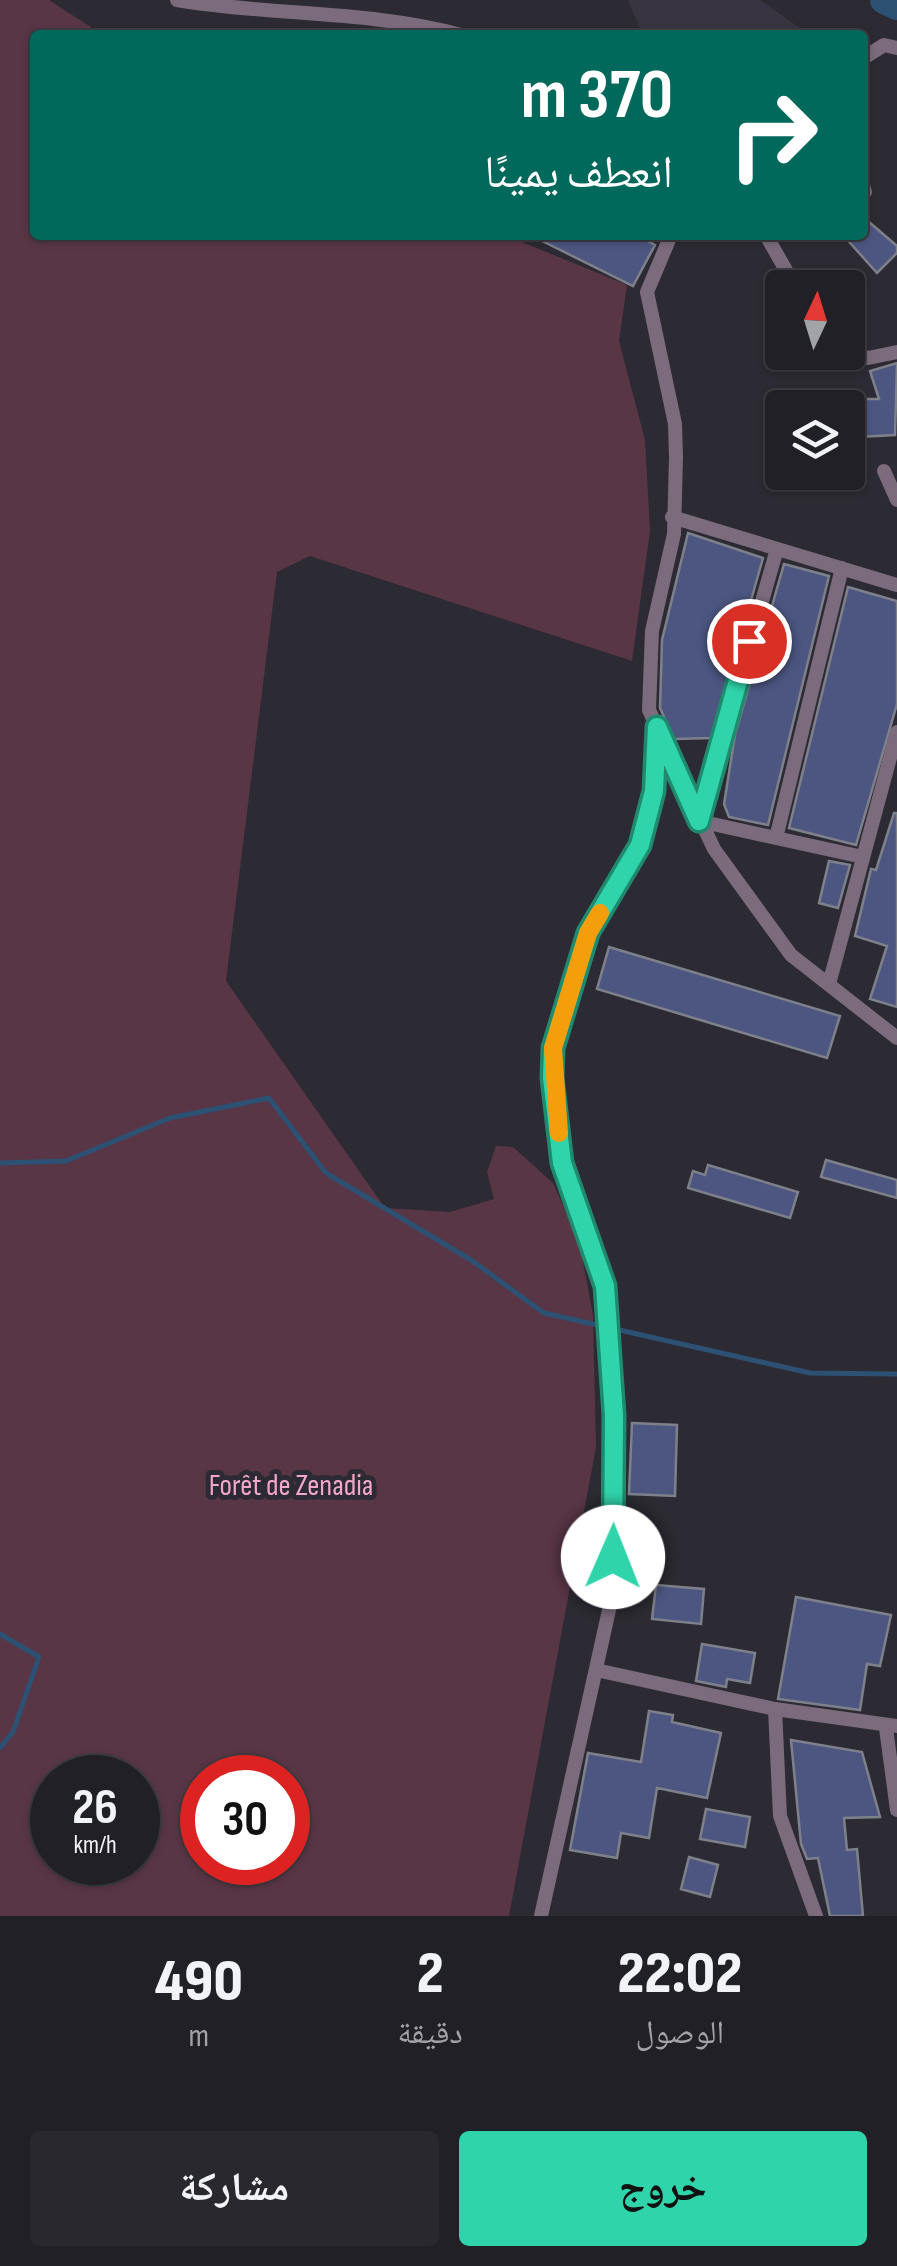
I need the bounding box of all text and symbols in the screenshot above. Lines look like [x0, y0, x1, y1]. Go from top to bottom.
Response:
text: 370 m [521, 54, 673, 138]
icon: right [708, 70, 838, 200]
text: انعطف يمينًا [484, 146, 673, 201]
north arrow [765, 270, 865, 370]
map controls [765, 270, 865, 490]
button: layers [765, 390, 865, 490]
pin [707, 599, 792, 684]
icon: arrive [722, 614, 777, 669]
park label: Forêt de Zenadia [209, 1468, 373, 1504]
position arrow [561, 1505, 665, 1609]
speed limit sign: 30 [180, 1755, 310, 1885]
text: 26 [72, 1778, 118, 1838]
text: km/h [73, 1830, 117, 1861]
text: 2 [417, 1938, 444, 2010]
text: 22:02 [617, 1938, 742, 2010]
text: 490 [155, 1946, 243, 2018]
text: دقيقة [398, 2014, 463, 2053]
text: الوصول [636, 2014, 724, 2053]
text: m [189, 2017, 209, 2056]
button: مشاركة [30, 2131, 439, 2246]
button: خروج [459, 2131, 867, 2246]

